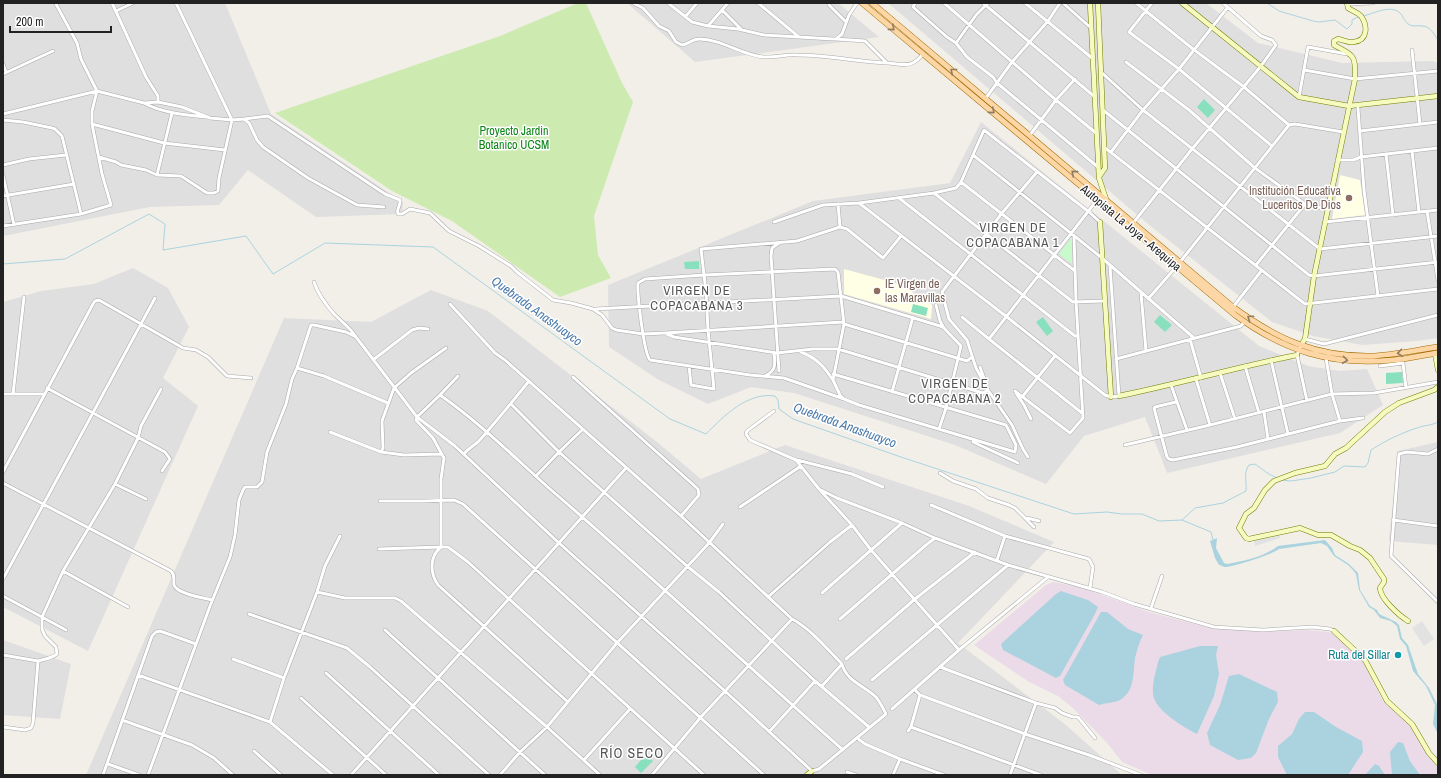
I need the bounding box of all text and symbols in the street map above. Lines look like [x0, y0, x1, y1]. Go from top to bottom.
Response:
scale bar [10, 8, 111, 34]
text: 200 m [16, 14, 43, 30]
one-way arrow [887, 23, 894, 30]
one-way arrow [951, 69, 958, 76]
one-way arrow [987, 106, 995, 113]
park label: Proyecto Jardin Botanico UCSM [479, 123, 549, 153]
one-way arrow [1072, 170, 1079, 177]
street label: Autopista La Joya - Arequipa [1076, 180, 1185, 275]
place label: Institución Educativa Luceritos De Dios [1249, 183, 1342, 213]
marker: Institución Educativa Luceritos De Dios [1344, 193, 1354, 203]
district label: VIRGEN DE COPACABANA 1 [966, 219, 1060, 251]
water label: Quebrada Anashuayco [488, 272, 586, 350]
place label: IE Virgen de las Maravillas [885, 276, 945, 306]
district label: VIRGEN DE COPACABANA 3 [650, 282, 744, 314]
marker: IE Virgen de las Maravillas [872, 286, 882, 296]
one-way arrow [1247, 316, 1254, 323]
one-way arrow [1396, 348, 1403, 357]
one-way arrow [1342, 355, 1348, 364]
district label: VIRGEN DE COPACABANA 2 [908, 375, 1002, 407]
water label: Quebrada Anashuayco [791, 398, 899, 452]
place label: Ruta del Sillar [1328, 647, 1391, 663]
marker: Ruta del Sillar [1393, 650, 1403, 660]
district label: RÍO SECO [600, 744, 664, 762]

